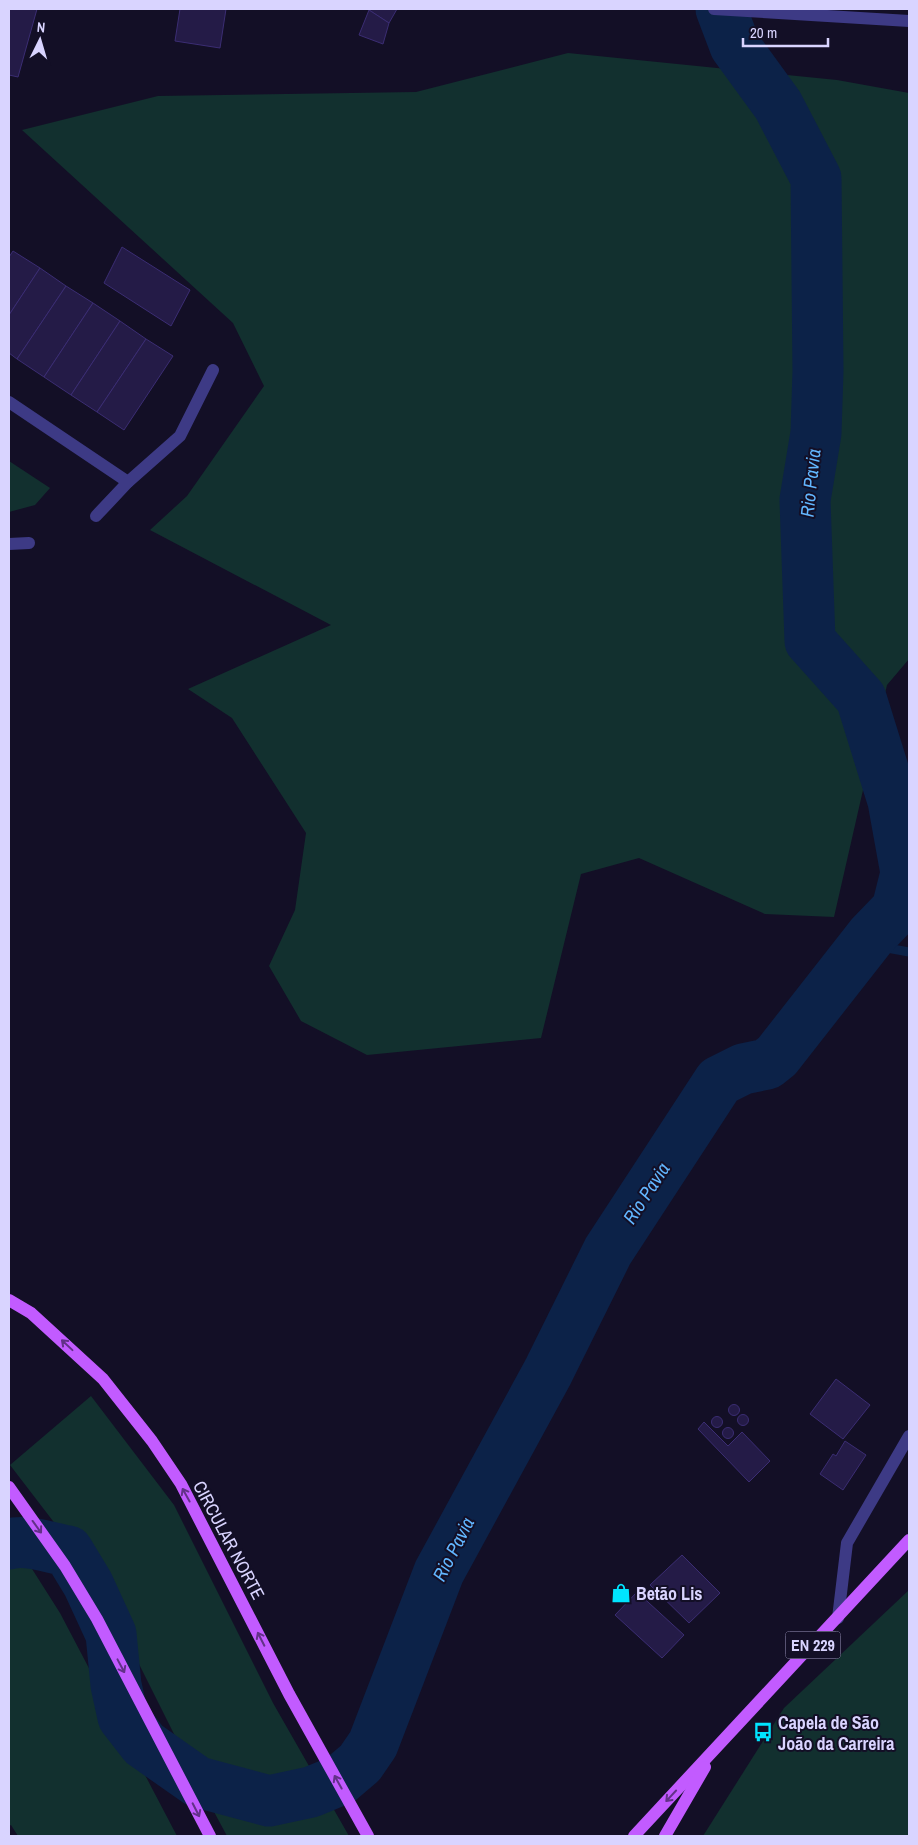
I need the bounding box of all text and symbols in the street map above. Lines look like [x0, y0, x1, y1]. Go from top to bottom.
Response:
north arrow [15, 15, 65, 65]
scale bar [743, 15, 828, 47]
text: N [36, 18, 46, 36]
text: 20 m [750, 22, 777, 43]
water label: Rio Pavia [793, 447, 827, 518]
water label: Rio Pavia [616, 1157, 676, 1229]
one-way arrow [61, 1339, 73, 1351]
street label: CIRCULAR NORTE [187, 1476, 271, 1604]
one-way arrow [181, 1488, 191, 1502]
water label: Rio Pavia [426, 1512, 480, 1585]
one-way arrow [32, 1520, 42, 1534]
place label: Betão Lis [636, 1581, 702, 1606]
shop icon: Betão Lis [610, 1582, 632, 1604]
one-way arrow [256, 1632, 265, 1647]
road number: EN 229 [786, 1632, 840, 1658]
one-way arrow [117, 1658, 126, 1673]
place label: Capela de São João da Carreira [778, 1710, 895, 1756]
bus stop icon: Capela de São João da Carreira [752, 1721, 774, 1743]
one-way arrow [333, 1775, 342, 1790]
one-way arrow [665, 1790, 677, 1803]
one-way arrow [192, 1802, 201, 1817]

